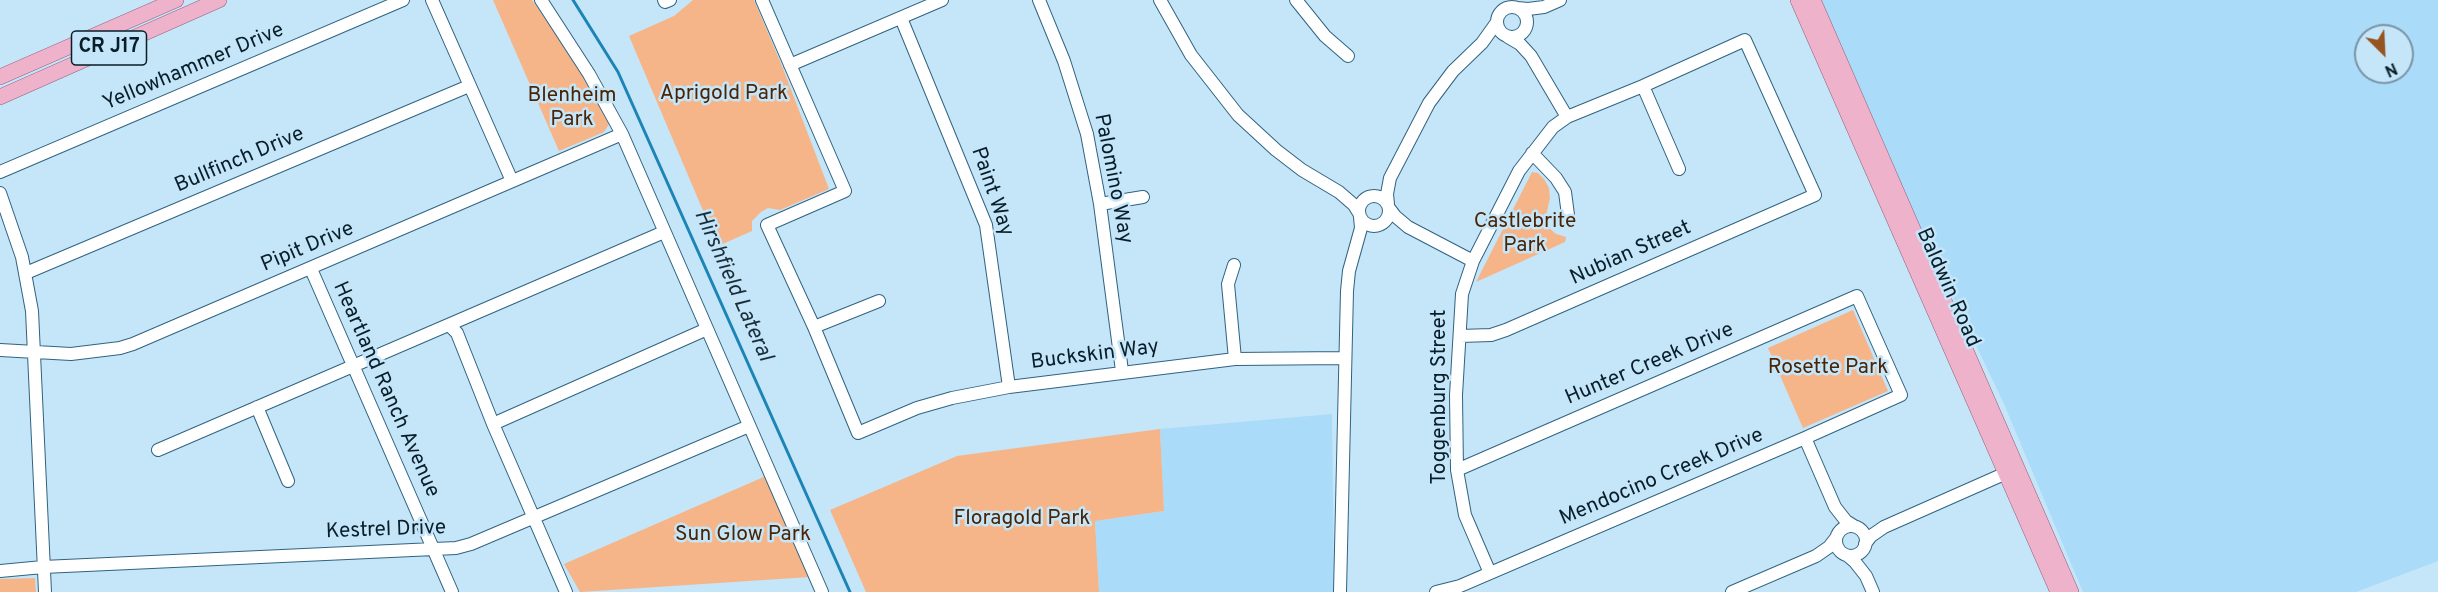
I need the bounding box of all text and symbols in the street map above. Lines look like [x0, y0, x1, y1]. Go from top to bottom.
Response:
street label: Yellowhammer Drive [100, 18, 288, 118]
north arrow [2354, 24, 2414, 84]
road number: CR J17 [72, 31, 146, 65]
text: N [2381, 57, 2400, 80]
park label: Aprigold Park [660, 82, 788, 108]
park label: Blenheim Park [527, 84, 617, 134]
street label: Palomino Way [1087, 112, 1137, 246]
street label: Bullfinch Drive [172, 122, 308, 200]
street label: Paint Way [964, 144, 1018, 240]
water label: Hirshfield Lateral [687, 206, 777, 366]
park label: Castlebrite Park [1474, 210, 1576, 260]
street label: Nubian Street [1567, 216, 1695, 292]
street label: Pipit Drive [258, 217, 358, 279]
street label: Baldwin Road [1909, 224, 1985, 352]
street label: Heartland Ranch Avenue [326, 278, 444, 502]
street label: Toggenburg Street [1428, 309, 1454, 485]
street label: Hunter Creek Drive [1562, 318, 1738, 412]
street label: Buckskin Way [1029, 336, 1161, 376]
park label: Rosette Park [1768, 356, 1888, 382]
street label: Mendocino Creek Drive [1556, 424, 1768, 532]
park label: Floragold Park [953, 507, 1091, 533]
street label: Kestrel Drive [325, 516, 447, 546]
park label: Sun Glow Park [675, 523, 811, 549]

